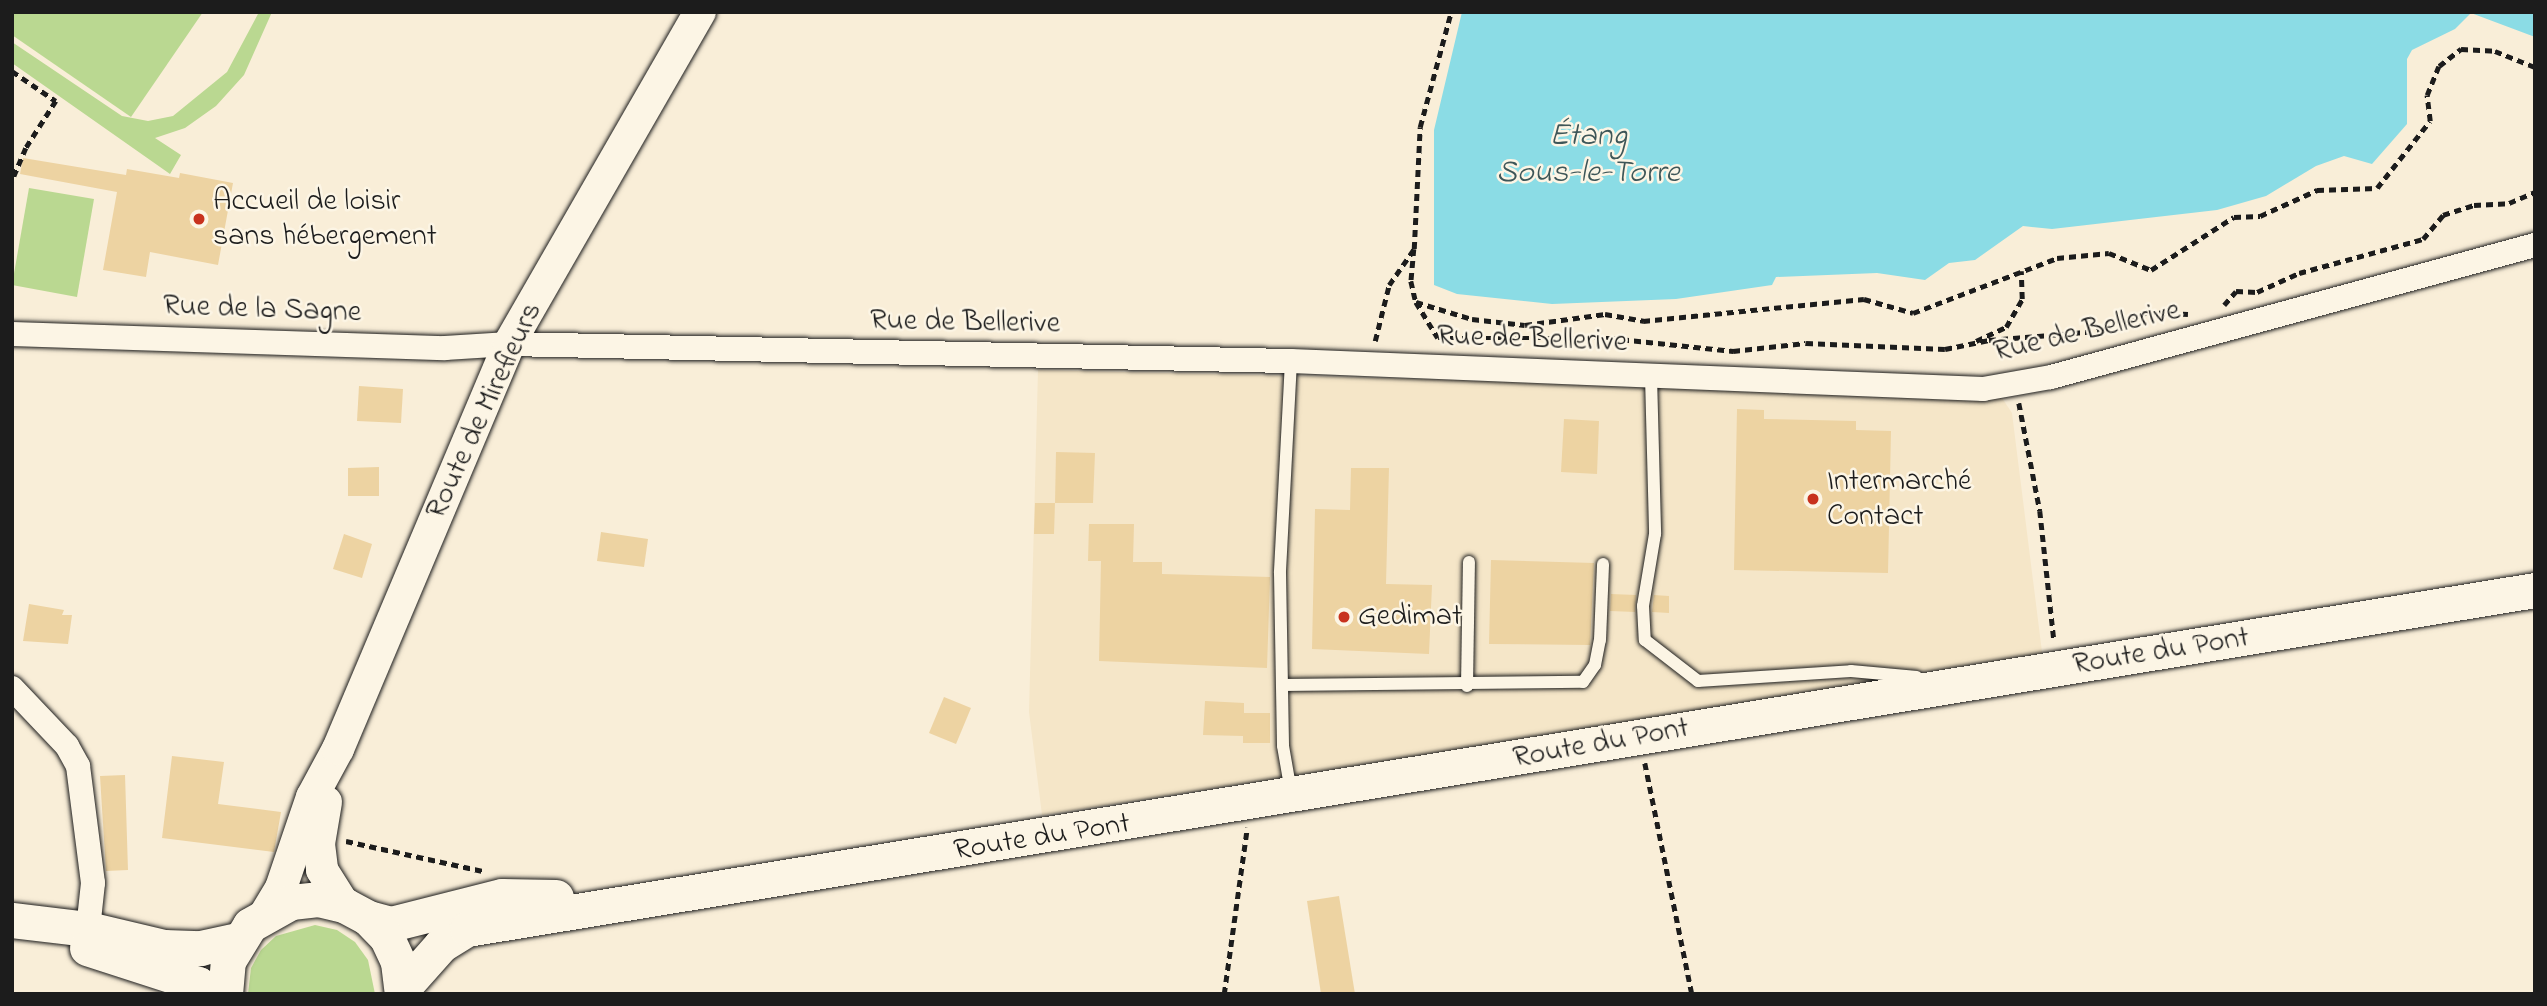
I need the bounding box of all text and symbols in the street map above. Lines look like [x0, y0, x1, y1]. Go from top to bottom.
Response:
water label: Étang Sous-le-Torre [1496, 119, 1680, 194]
place label: Accueil de loisir sans hébergement [213, 184, 437, 254]
marker: Accueil de loisir sans hébergement [191, 211, 207, 227]
street label: Rue de la Sagne [162, 289, 362, 331]
street label: Rue de Bellerive [1990, 293, 2184, 371]
street label: Route de Mirefleurs [419, 297, 551, 525]
street label: Rue de Bellerive [870, 303, 1060, 343]
street label: Rue de Bellerive [1436, 319, 1628, 361]
place label: Intermarché Contact [1827, 464, 1971, 534]
marker: Intermarché Contact [1805, 491, 1821, 507]
place label: Gedimat [1358, 599, 1462, 635]
marker: Gedimat [1336, 609, 1352, 625]
street label: Route du Pont [2070, 620, 2252, 684]
street label: Route du Pont [1510, 711, 1692, 777]
street label: Route du Pont [951, 806, 1133, 870]

